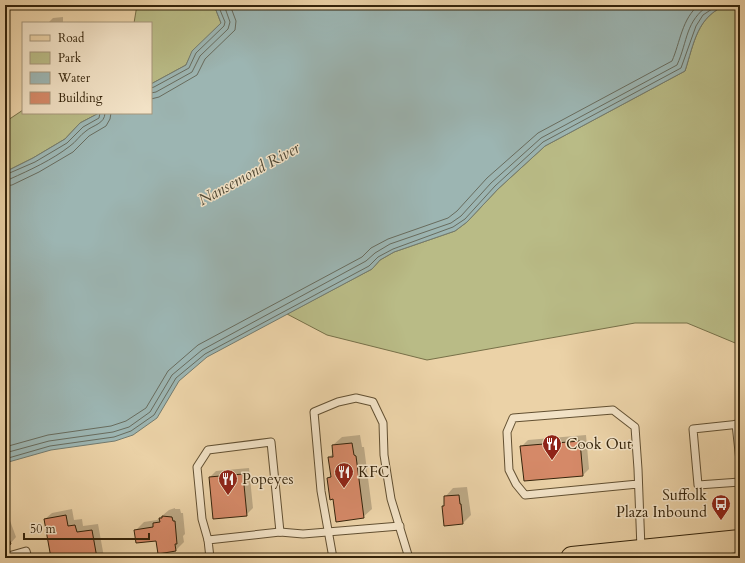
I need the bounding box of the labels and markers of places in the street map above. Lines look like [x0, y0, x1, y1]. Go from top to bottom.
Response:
restaurant icon: Cook Out [541, 433, 563, 461]
place label: Cook Out [566, 434, 632, 454]
restaurant icon: KFC [333, 461, 355, 489]
place label: KFC [358, 462, 389, 482]
restaurant icon: Popeyes [217, 468, 239, 496]
place label: Popeyes [242, 469, 294, 489]
place label: Suffolk Plaza Inbound [616, 485, 707, 522]
bus stop icon: Suffolk Plaza Inbound [710, 493, 732, 521]

